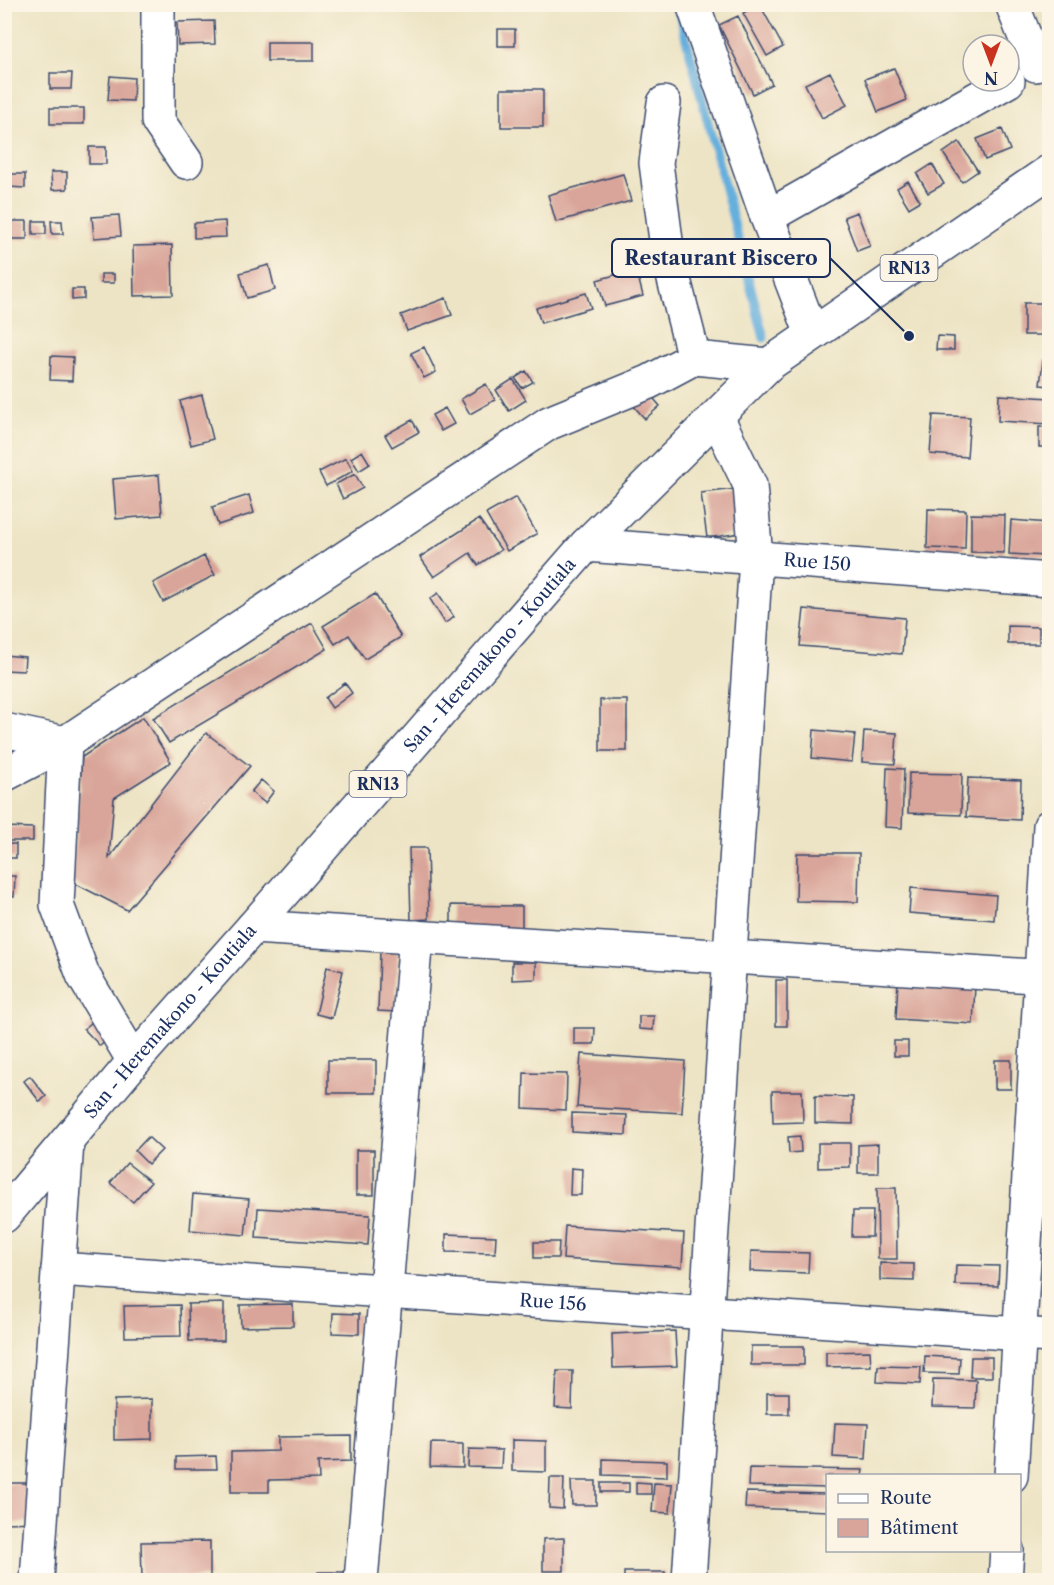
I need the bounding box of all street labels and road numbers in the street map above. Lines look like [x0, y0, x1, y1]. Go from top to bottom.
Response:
road number: RN13 [880, 255, 938, 281]
street label: Rue 150 [783, 549, 852, 576]
street label: San - Heremakono - Koutiala [399, 553, 581, 757]
road number: RN13 [350, 771, 406, 797]
street label: San - Heremakono - Koutiala [79, 919, 262, 1123]
street label: Rue 156 [519, 1289, 587, 1316]

